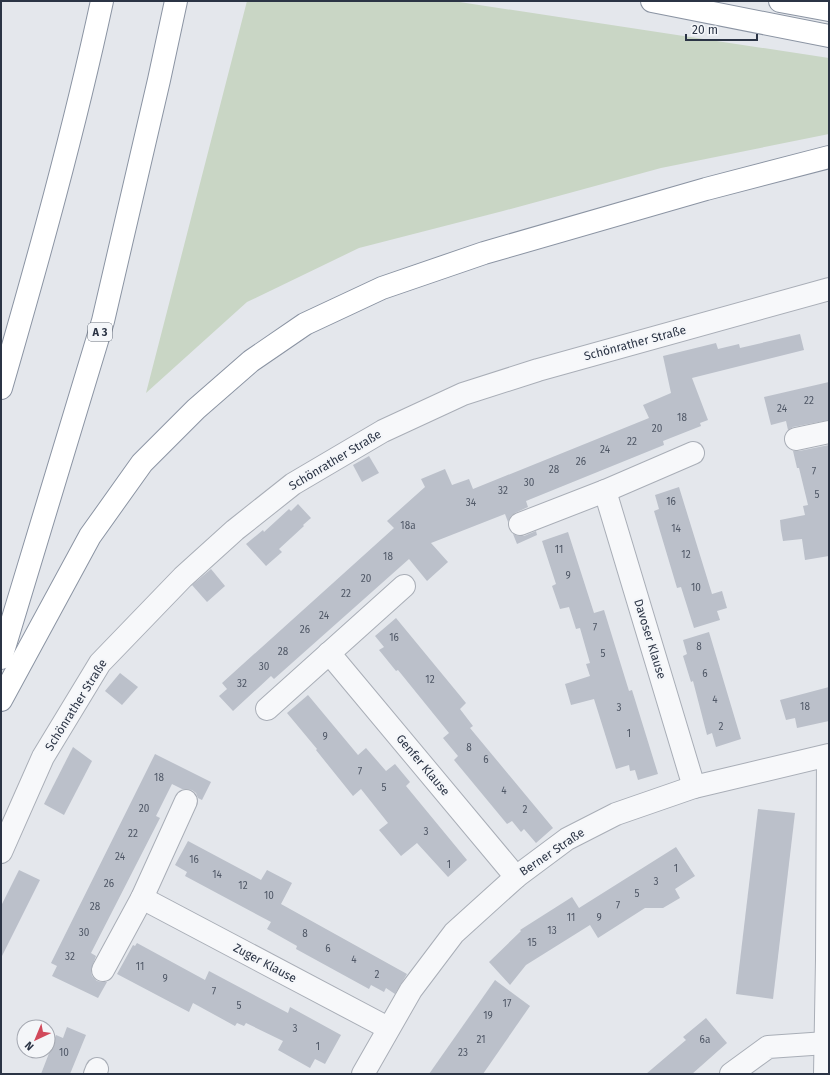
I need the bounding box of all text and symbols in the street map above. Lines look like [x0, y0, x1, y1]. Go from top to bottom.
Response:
scale bar [686, 16, 757, 42]
text: 20 m [692, 23, 718, 37]
road number: A 3 [88, 323, 112, 341]
street label: Schönrather Straße [582, 323, 688, 363]
house number: 22 [804, 395, 814, 407]
house number: 24 [777, 403, 788, 415]
house number: 18 [677, 412, 687, 424]
house number: 20 [652, 423, 663, 435]
street label: Schönrather Straße [286, 427, 384, 493]
house number: 22 [627, 436, 637, 448]
house number: 24 [600, 444, 611, 456]
house number: 26 [576, 456, 586, 468]
house number: 28 [549, 464, 560, 476]
house number: 7 [812, 466, 817, 478]
house number: 30 [524, 477, 535, 489]
house number: 32 [498, 485, 508, 497]
house number: 5 [814, 489, 820, 501]
house number: 16 [666, 496, 676, 508]
house number: 34 [466, 497, 477, 509]
house number: 18a [400, 520, 416, 532]
house number: 14 [671, 523, 682, 535]
house number: 11 [555, 544, 563, 556]
house number: 12 [681, 549, 691, 561]
house number: 18 [383, 551, 393, 563]
house number: 9 [565, 570, 571, 582]
house number: 20 [361, 573, 372, 585]
house number: 10 [691, 582, 701, 594]
house number: 22 [341, 588, 351, 600]
street label: Davoser Klause [631, 597, 669, 681]
house number: 24 [319, 610, 330, 622]
house number: 7 [593, 622, 598, 634]
house number: 26 [300, 624, 310, 636]
house number: 16 [389, 632, 399, 644]
house number: 8 [696, 641, 702, 653]
house number: 28 [278, 646, 289, 658]
house number: 5 [600, 648, 606, 660]
street label: Schönrather Straße [42, 657, 110, 753]
house number: 30 [259, 661, 270, 673]
house number: 6 [702, 668, 708, 680]
house number: 12 [425, 674, 435, 686]
house number: 32 [237, 678, 247, 690]
house number: 4 [712, 694, 718, 706]
house number: 18 [800, 701, 810, 713]
house number: 3 [617, 702, 622, 714]
house number: 2 [719, 721, 724, 733]
house number: 1 [627, 728, 631, 740]
house number: 9 [322, 731, 328, 743]
street label: Genfer Klause [393, 732, 453, 798]
house number: 8 [466, 742, 472, 754]
house number: 6 [483, 754, 489, 766]
house number: 7 [358, 766, 363, 778]
house number: 18 [154, 772, 164, 784]
house number: 5 [381, 782, 387, 794]
house number: 4 [501, 785, 507, 797]
house number: 20 [139, 803, 150, 815]
house number: 2 [523, 804, 528, 816]
street label: Berner Straße [517, 825, 587, 879]
house number: 3 [424, 826, 429, 838]
house number: 22 [128, 828, 138, 840]
house number: 24 [115, 851, 126, 863]
house number: 16 [189, 854, 199, 866]
house number: 1 [447, 859, 451, 871]
house number: 1 [674, 863, 678, 875]
house number: 14 [212, 869, 223, 881]
house number: 3 [654, 876, 659, 888]
house number: 26 [104, 878, 114, 890]
house number: 12 [238, 880, 248, 892]
house number: 5 [634, 888, 640, 900]
house number: 10 [264, 890, 274, 902]
house number: 7 [616, 900, 621, 912]
house number: 28 [90, 901, 101, 913]
house number: 11 [567, 912, 575, 924]
house number: 9 [596, 912, 602, 924]
house number: 13 [547, 925, 557, 937]
house number: 30 [79, 927, 90, 939]
house number: 8 [302, 928, 308, 940]
house number: 15 [527, 937, 537, 949]
street label: Zuger Klause [231, 940, 299, 986]
house number: 6 [325, 943, 331, 955]
house number: 32 [65, 951, 75, 963]
house number: 4 [351, 954, 357, 966]
house number: 11 [136, 961, 144, 973]
house number: 2 [375, 969, 380, 981]
house number: 9 [162, 973, 168, 985]
house number: 7 [212, 986, 217, 998]
house number: 17 [503, 998, 512, 1010]
house number: 5 [236, 1000, 242, 1012]
house number: 19 [483, 1010, 493, 1022]
north arrow [16, 1019, 56, 1059]
house number: 3 [293, 1023, 298, 1035]
house number: 21 [476, 1034, 486, 1046]
house number: 6a [700, 1034, 710, 1046]
text: N [22, 1039, 37, 1053]
house number: 1 [316, 1041, 320, 1053]
house number: 10 [59, 1047, 69, 1059]
house number: 23 [458, 1047, 468, 1059]

